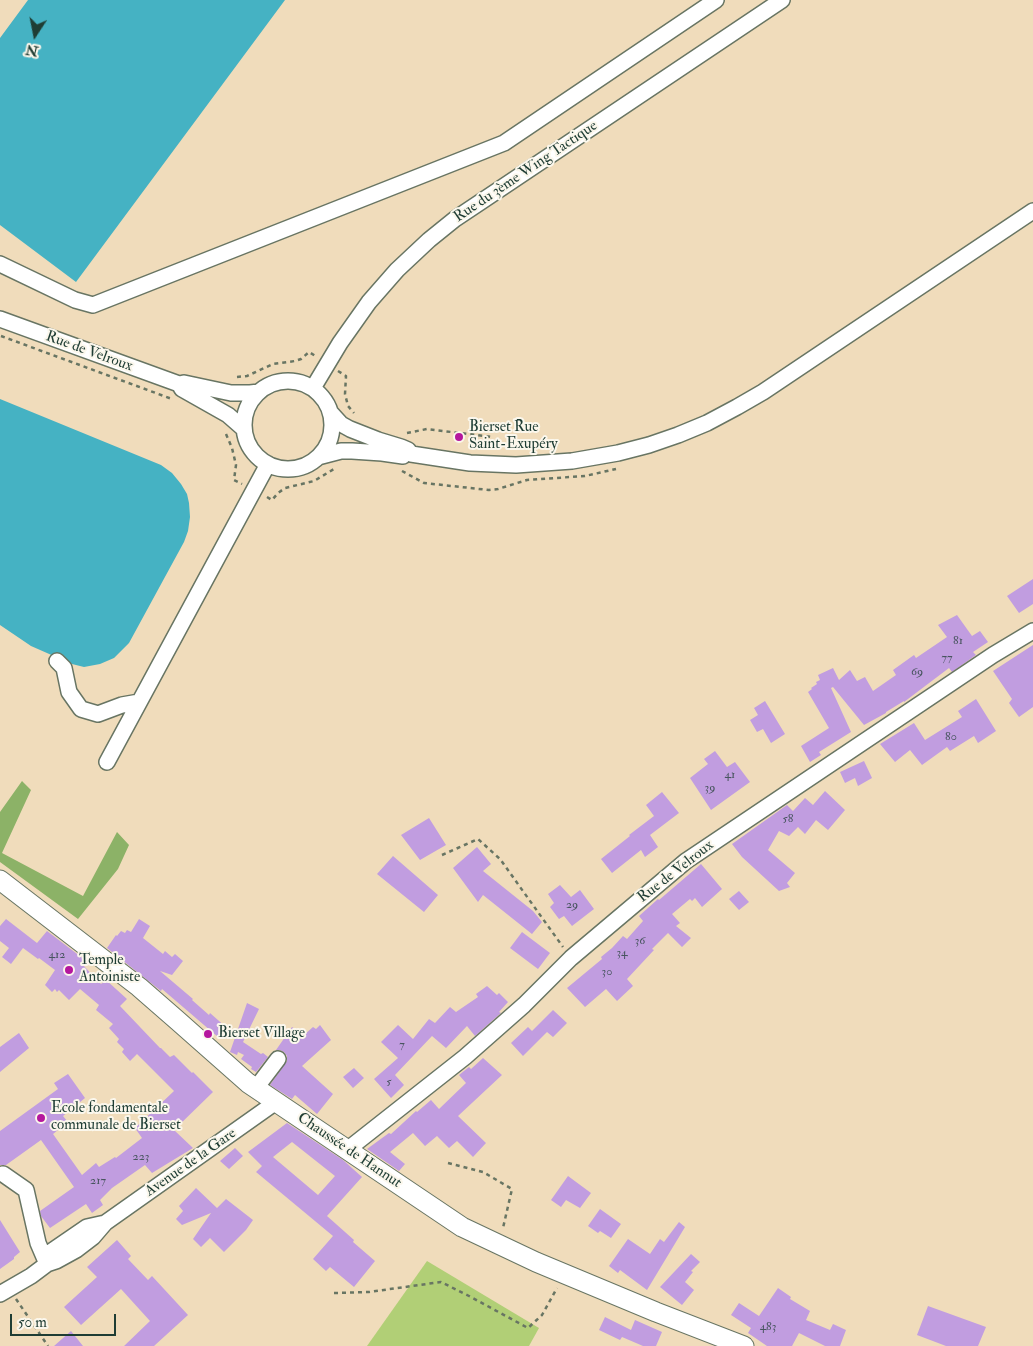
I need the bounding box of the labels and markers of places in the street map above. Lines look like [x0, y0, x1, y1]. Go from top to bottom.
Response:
place label: Bierset Rue Saint-Exupéry [469, 419, 558, 454]
marker: Bierset Rue Saint-Exupéry [453, 431, 465, 443]
place label: Temple Antoiniste [79, 952, 140, 987]
marker: Temple Antoiniste [63, 964, 75, 976]
place label: Bierset Village [218, 1025, 305, 1043]
marker: Bierset Village [202, 1028, 214, 1040]
place label: Ecole fondamentale communale de Bierset [51, 1100, 181, 1135]
marker: Ecole fondamentale communale de Bierset [35, 1112, 47, 1124]

